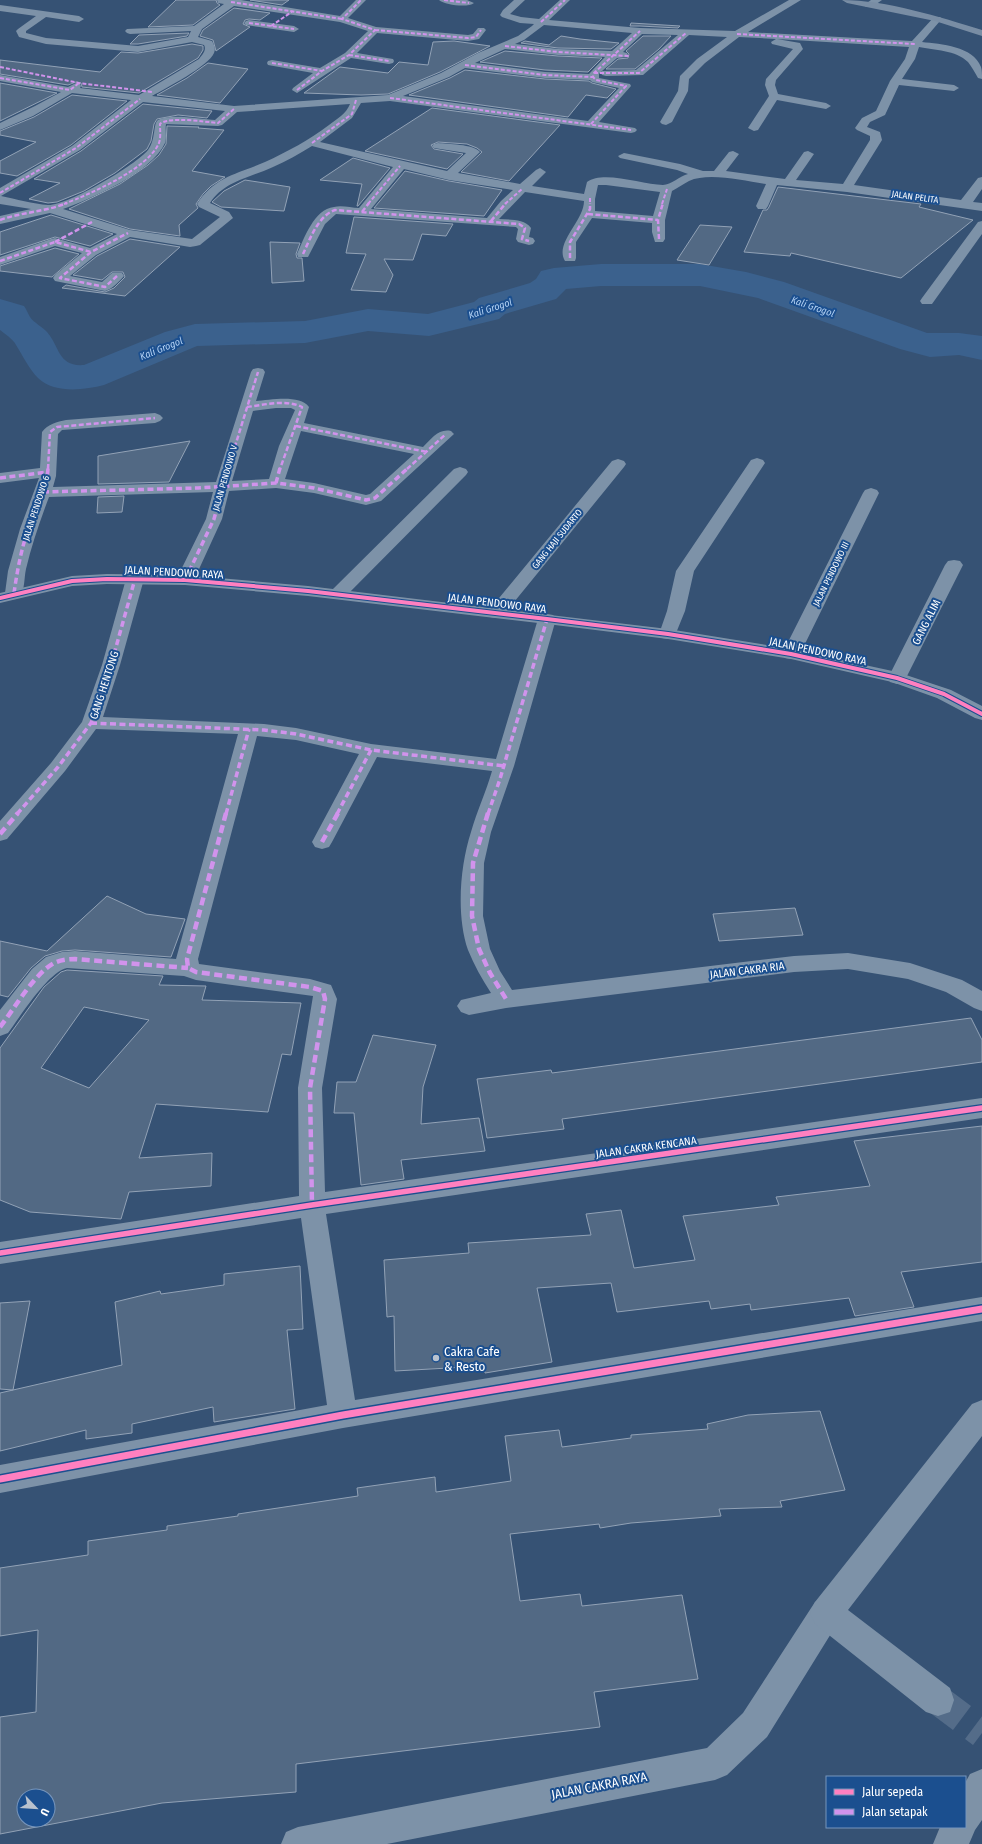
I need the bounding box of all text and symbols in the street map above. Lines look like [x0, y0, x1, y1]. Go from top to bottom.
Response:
street label: JALAN PELITA [891, 189, 939, 205]
water label: Kali Grogol [789, 294, 836, 320]
water label: Kali Grogol [467, 296, 514, 322]
water label: Kali Grogol [138, 335, 185, 363]
street label: JALAN PENDOWO V [211, 444, 239, 512]
street label: JALAN PENDOWO 6 [21, 474, 51, 542]
street label: GANG HAJI SUDARTO [530, 507, 584, 571]
street label: JALAN PENDOWO III [811, 540, 851, 608]
street label: JALAN PENDOWO RAYA [124, 563, 224, 582]
street label: JALAN PENDOWO RAYA [447, 591, 547, 616]
street label: GANG ALIM [910, 597, 943, 647]
street label: JALAN PENDOWO RAYA [768, 635, 868, 668]
street label: GANG HENTONG [87, 649, 122, 721]
street label: JALAN CAKRA RIA [709, 959, 785, 982]
street label: JALAN CAKRA KENCANA [595, 1134, 698, 1161]
place label: Cakra Cafe & Resto [444, 1344, 500, 1374]
marker: Cakra Cafe & Resto [431, 1353, 441, 1363]
street label: JALAN CAKRA RAYA [550, 1769, 648, 1802]
legend [826, 1776, 966, 1828]
text: Jalur sepeda [862, 1785, 923, 1799]
north arrow [16, 1788, 56, 1828]
text: Jalan setapak [862, 1805, 928, 1819]
text: U [37, 1806, 52, 1818]

